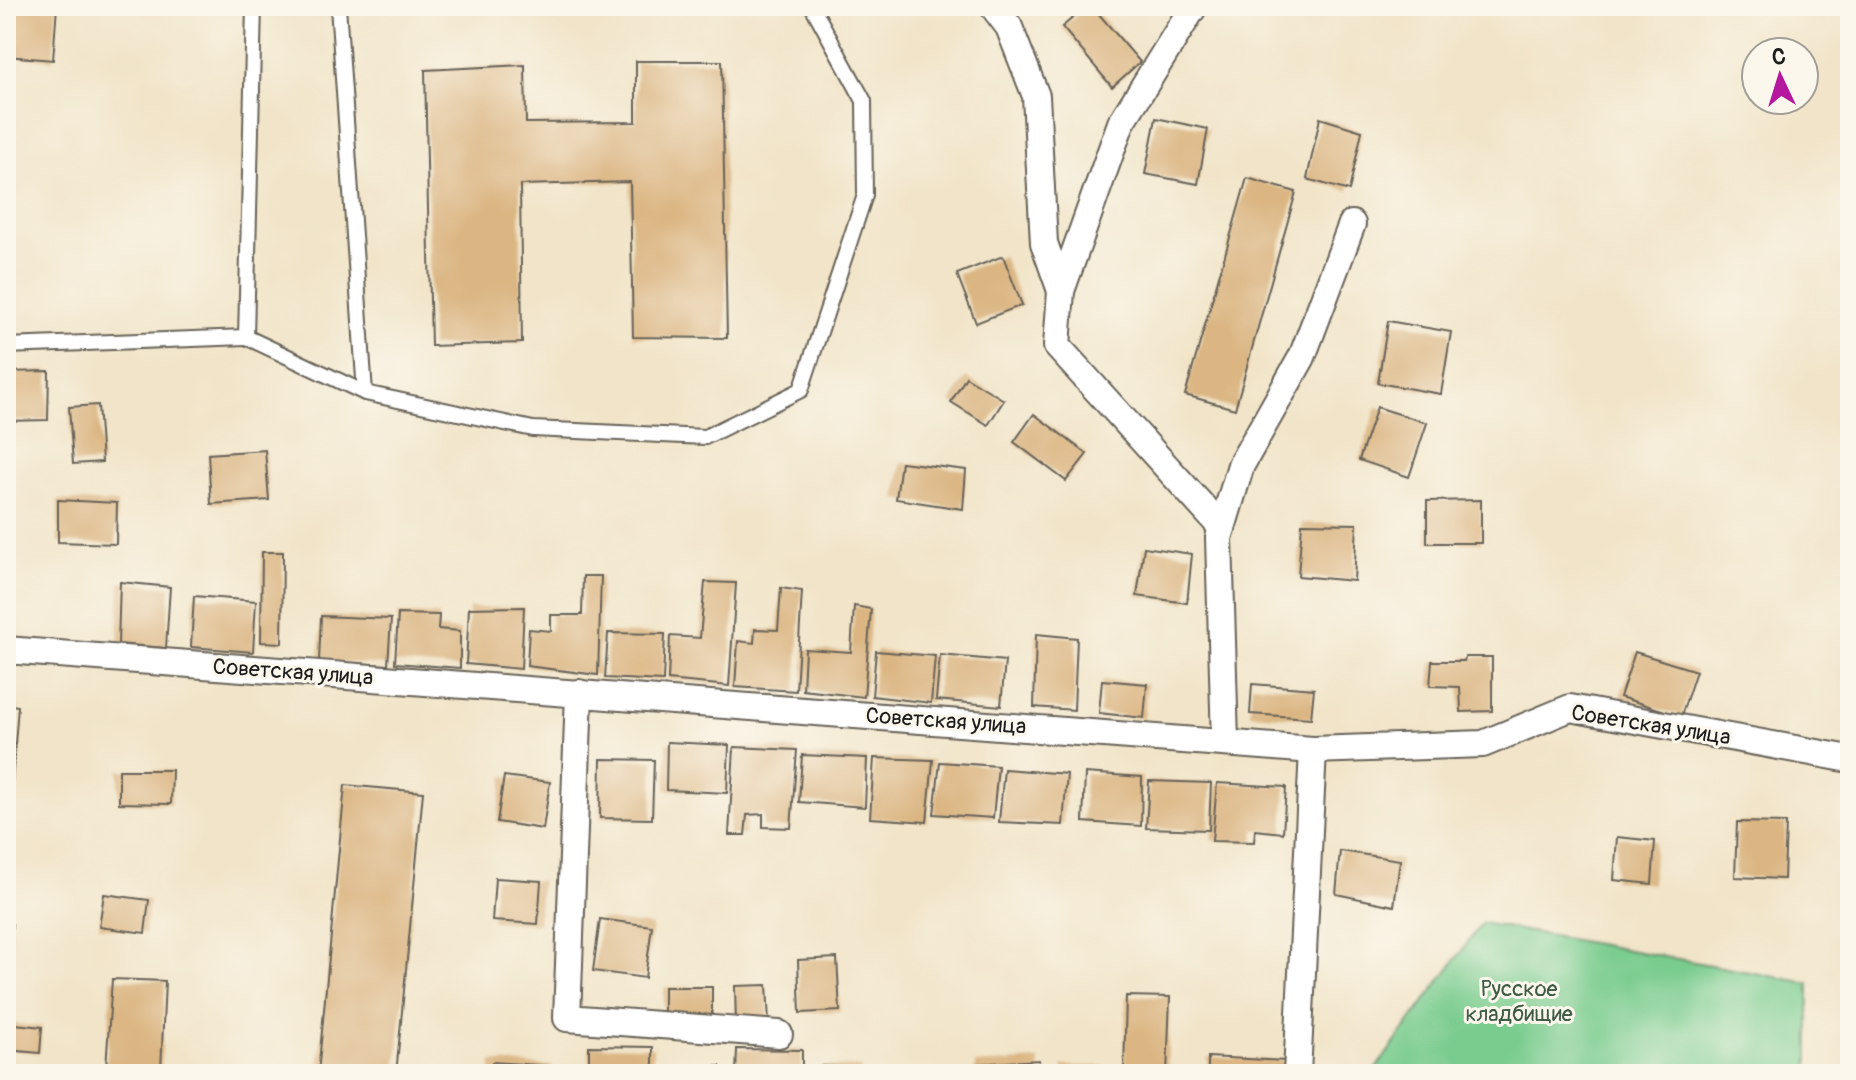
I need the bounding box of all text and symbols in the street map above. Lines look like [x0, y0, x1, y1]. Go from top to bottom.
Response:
north arrow [1740, 36, 1820, 116]
text: С [1771, 43, 1787, 71]
street label: Советская улица [212, 652, 374, 692]
street label: Советская улица [1569, 699, 1733, 751]
street label: Советская улица [865, 701, 1027, 741]
park label: Русское кладбищие [1465, 975, 1573, 1028]

